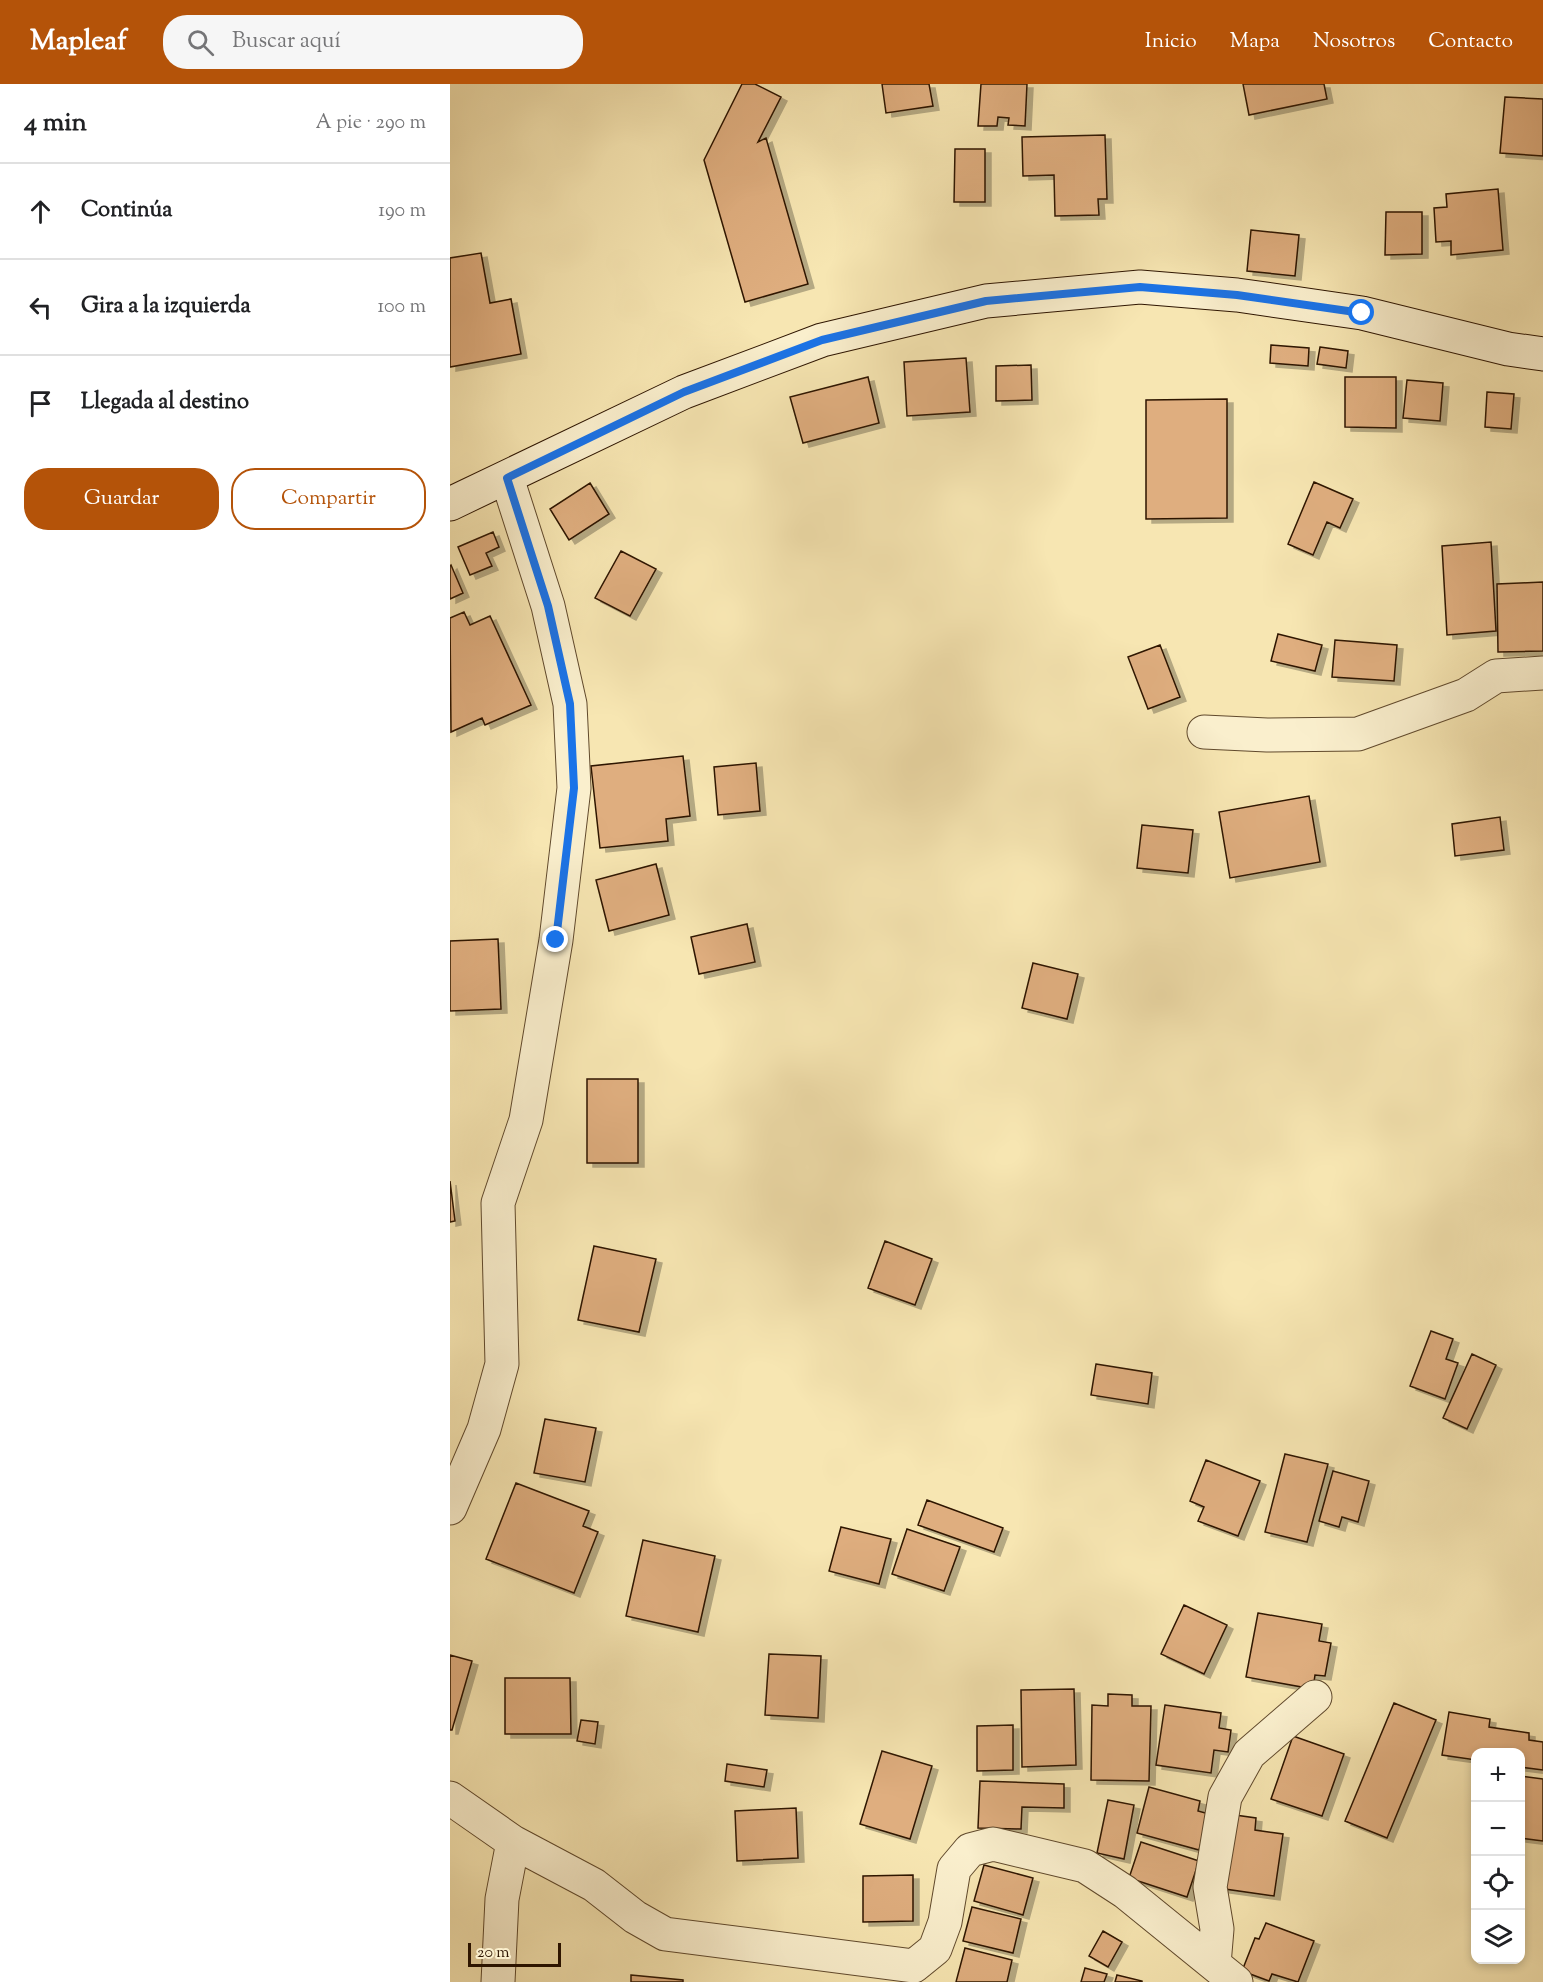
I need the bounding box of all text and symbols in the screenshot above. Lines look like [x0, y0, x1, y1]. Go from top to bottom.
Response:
search box [163, 15, 583, 69]
text: Mapleaf [30, 22, 127, 62]
icon: search [184, 26, 217, 59]
text: Buscar aquí [232, 26, 341, 58]
text: Inicio [1145, 27, 1197, 57]
text: Mapa [1230, 27, 1280, 57]
text: Nosotros [1313, 27, 1395, 57]
text: Contacto [1428, 27, 1513, 57]
text: 4 min [24, 105, 87, 142]
text: A pie · 290 m [315, 109, 426, 138]
icon: ahead [24, 195, 57, 228]
text: Continúa [81, 195, 172, 227]
text: 190 m [378, 197, 426, 226]
icon: left [24, 291, 57, 324]
text: Gira a la izquierda [81, 291, 251, 323]
text: 100 m [377, 293, 426, 322]
route start [1348, 299, 1374, 325]
icon: arrive [24, 387, 57, 420]
text: Llegada al destino [81, 387, 249, 419]
button: Guardar [24, 468, 219, 530]
button: Compartir [231, 468, 426, 530]
route end [542, 926, 568, 952]
map controls [1471, 1748, 1525, 1964]
button: + [1471, 1748, 1525, 1802]
button: − [1471, 1802, 1525, 1856]
button: locate [1471, 1856, 1525, 1910]
button: layers [1471, 1910, 1525, 1964]
scale bar [468, 1940, 561, 1968]
text: 20 m [477, 1942, 510, 1965]

